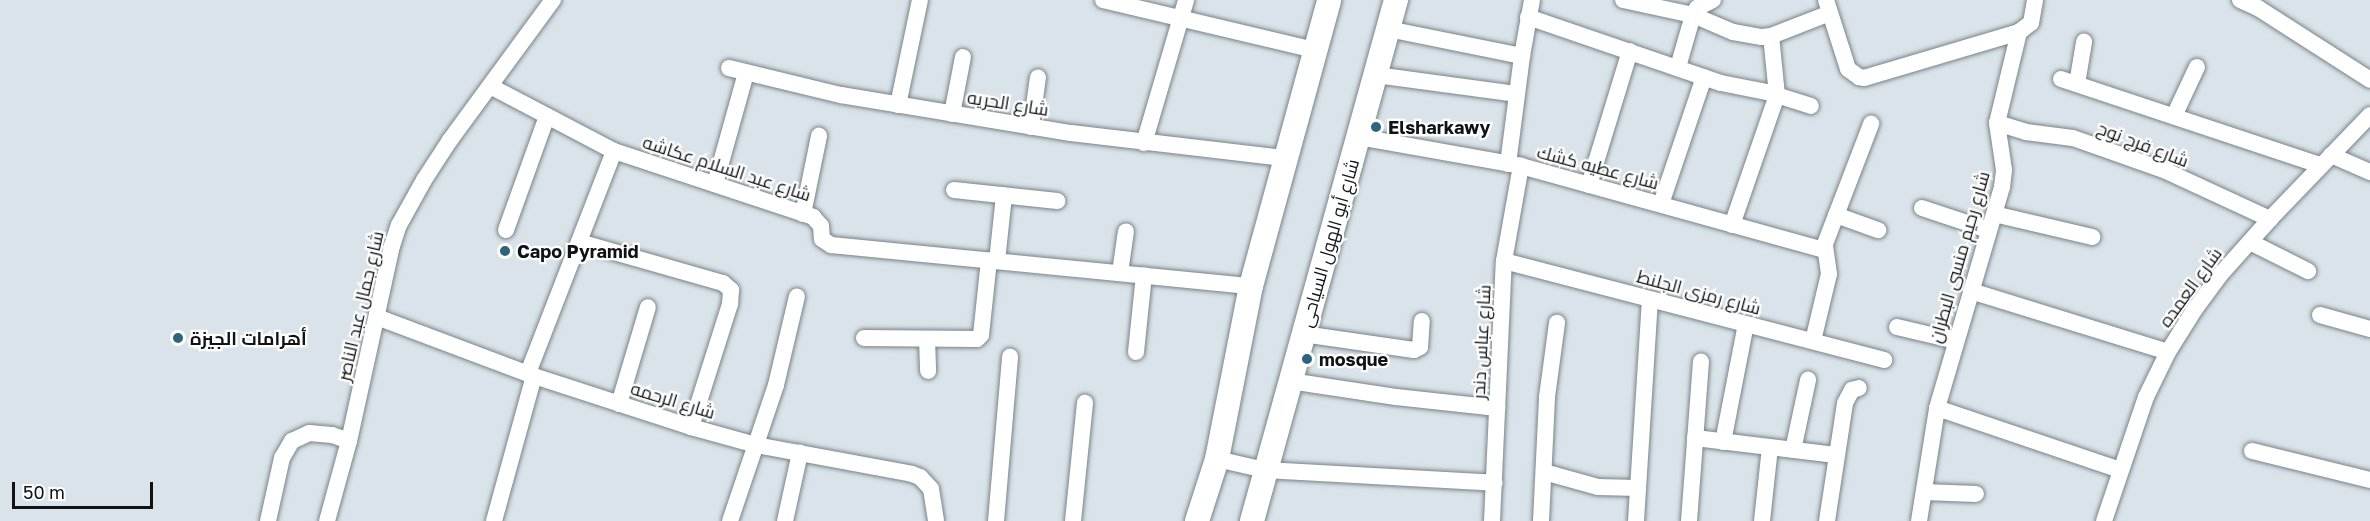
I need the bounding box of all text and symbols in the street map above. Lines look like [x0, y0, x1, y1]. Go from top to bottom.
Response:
street label: شارع الحريه [966, 86, 1050, 120]
place label: Elsharkawy [1388, 116, 1490, 138]
street label: شارع فرج نوح [2094, 117, 2192, 171]
marker: Elsharkawy [1369, 120, 1383, 134]
street label: شارع عبد السلام عكاشه [640, 131, 814, 205]
street label: شارع عطيه كشك [1535, 140, 1661, 194]
street label: شارع أبو الهول السياحى [1295, 156, 1363, 330]
street label: شارع رحيم منسى البطران [1924, 169, 1994, 345]
street label: شارع جمال عبد الناصر [332, 229, 388, 383]
place label: Capo Pyramid [517, 240, 639, 262]
street label: شارع العمده [2154, 243, 2226, 331]
marker: Capo Pyramid [498, 244, 512, 258]
street label: شارع رمزى الجلنط [1635, 265, 1763, 319]
street label: شارع عباس دندر [1467, 284, 1495, 400]
place label: أهرامات الجيزة [190, 327, 307, 349]
marker: أهرامات الجيزة [171, 331, 185, 345]
place label: mosque [1319, 348, 1388, 370]
marker: mosque [1300, 352, 1314, 366]
street label: شارع الرحمه [628, 377, 718, 423]
scale bar [15, 470, 156, 508]
text: 50 m [23, 481, 65, 503]

